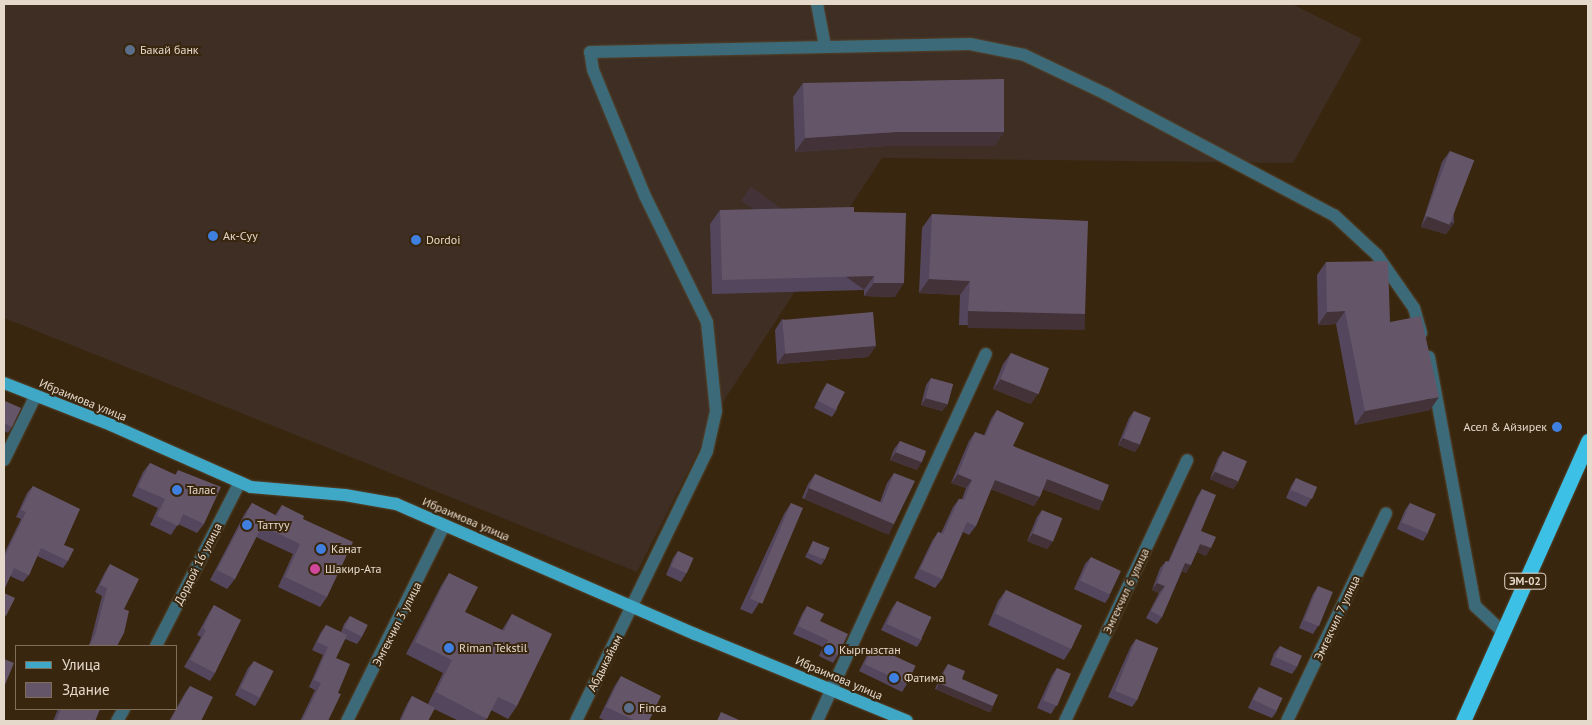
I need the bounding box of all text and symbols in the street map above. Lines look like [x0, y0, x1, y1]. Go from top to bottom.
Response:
place label: Бакай банк [140, 43, 199, 57]
marker: Бакай банк [124, 44, 136, 56]
place label: Ак-Суу [223, 229, 258, 243]
marker: Ак-Суу [207, 230, 219, 242]
place label: Dordoi [426, 233, 460, 247]
marker: Dordoi [410, 234, 422, 246]
street label: Ибраимова улица [37, 376, 129, 424]
place label: Асел & Айзирек [1463, 420, 1547, 434]
marker: Асел & Айзирек [1551, 421, 1563, 433]
place label: Талас [187, 483, 216, 497]
marker: Талас [171, 484, 183, 496]
street label: Ибраимова улица [420, 494, 512, 544]
place label: Таттуу [257, 518, 290, 532]
marker: Таттуу [241, 519, 253, 531]
street label: Дордой 16 улица [171, 521, 225, 607]
place label: Канат [331, 542, 361, 556]
marker: Канат [315, 543, 327, 555]
street label: Эмгекчил 6 улица [1100, 546, 1152, 636]
place label: Шакир-Ата [325, 562, 382, 576]
marker: Шакир-Ата [309, 563, 321, 575]
road number: ЭМ-02 [1504, 572, 1546, 590]
street label: Эмгекчил 7 улица [1311, 573, 1363, 663]
street label: Эмгекчил 3 улица [370, 579, 424, 669]
street label: Абдыкайым [585, 632, 625, 694]
place label: Riman Tekstil [459, 641, 528, 655]
marker: Riman Tekstil [443, 642, 455, 654]
place label: Кыргызстан [839, 643, 901, 657]
marker: Кыргызстан [823, 644, 835, 656]
legend [15, 645, 178, 710]
street label: Ибраимова улица [793, 653, 885, 703]
text: Улица [62, 655, 100, 674]
place label: Фатима [904, 671, 944, 685]
marker: Фатима [888, 672, 900, 684]
text: Здание [62, 680, 110, 699]
place label: Finca [639, 701, 666, 715]
marker: Finca [623, 702, 635, 714]

